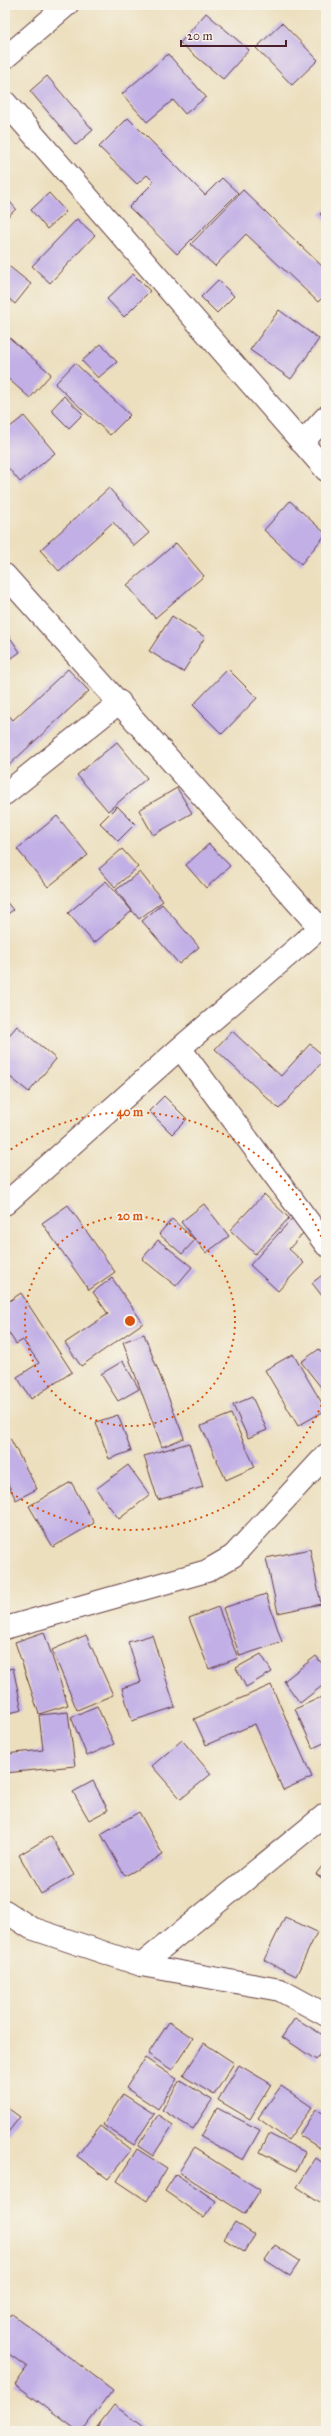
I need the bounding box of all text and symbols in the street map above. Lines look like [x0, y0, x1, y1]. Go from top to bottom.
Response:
scale bar [181, 22, 286, 48]
text: 20 m [187, 29, 213, 43]
text: 40 m [117, 1105, 144, 1120]
text: 20 m [117, 1209, 144, 1223]
centre of rings [123, 1314, 137, 1328]

